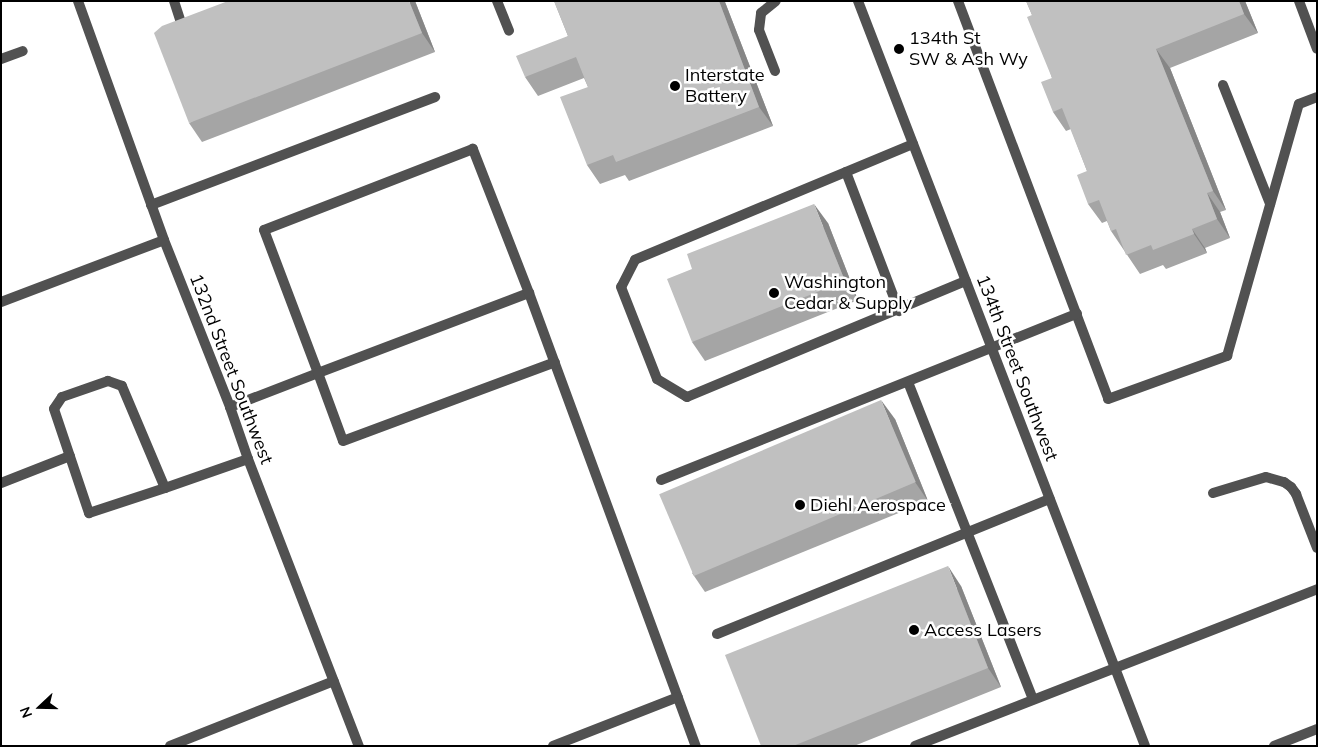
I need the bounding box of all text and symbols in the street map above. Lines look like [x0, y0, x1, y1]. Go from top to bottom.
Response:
place label: 134th St SW & Ash Wy [909, 28, 1028, 70]
marker: 134th St SW & Ash Wy [893, 43, 905, 55]
place label: Interstate Battery [685, 65, 765, 108]
marker: Interstate Battery [669, 80, 681, 92]
street label: 132nd Street Southwest [185, 271, 277, 467]
place label: Washington Cedar & Supply [784, 272, 912, 314]
street label: 134th Street Southwest [972, 272, 1062, 464]
marker: Washington Cedar & Supply [768, 287, 780, 299]
place label: Diehl Aerospace [810, 494, 946, 516]
marker: Diehl Aerospace [794, 499, 806, 511]
place label: Access Lasers [924, 619, 1042, 641]
marker: Access Lasers [908, 624, 920, 636]
north arrow [15, 682, 65, 732]
text: N [16, 704, 36, 721]

